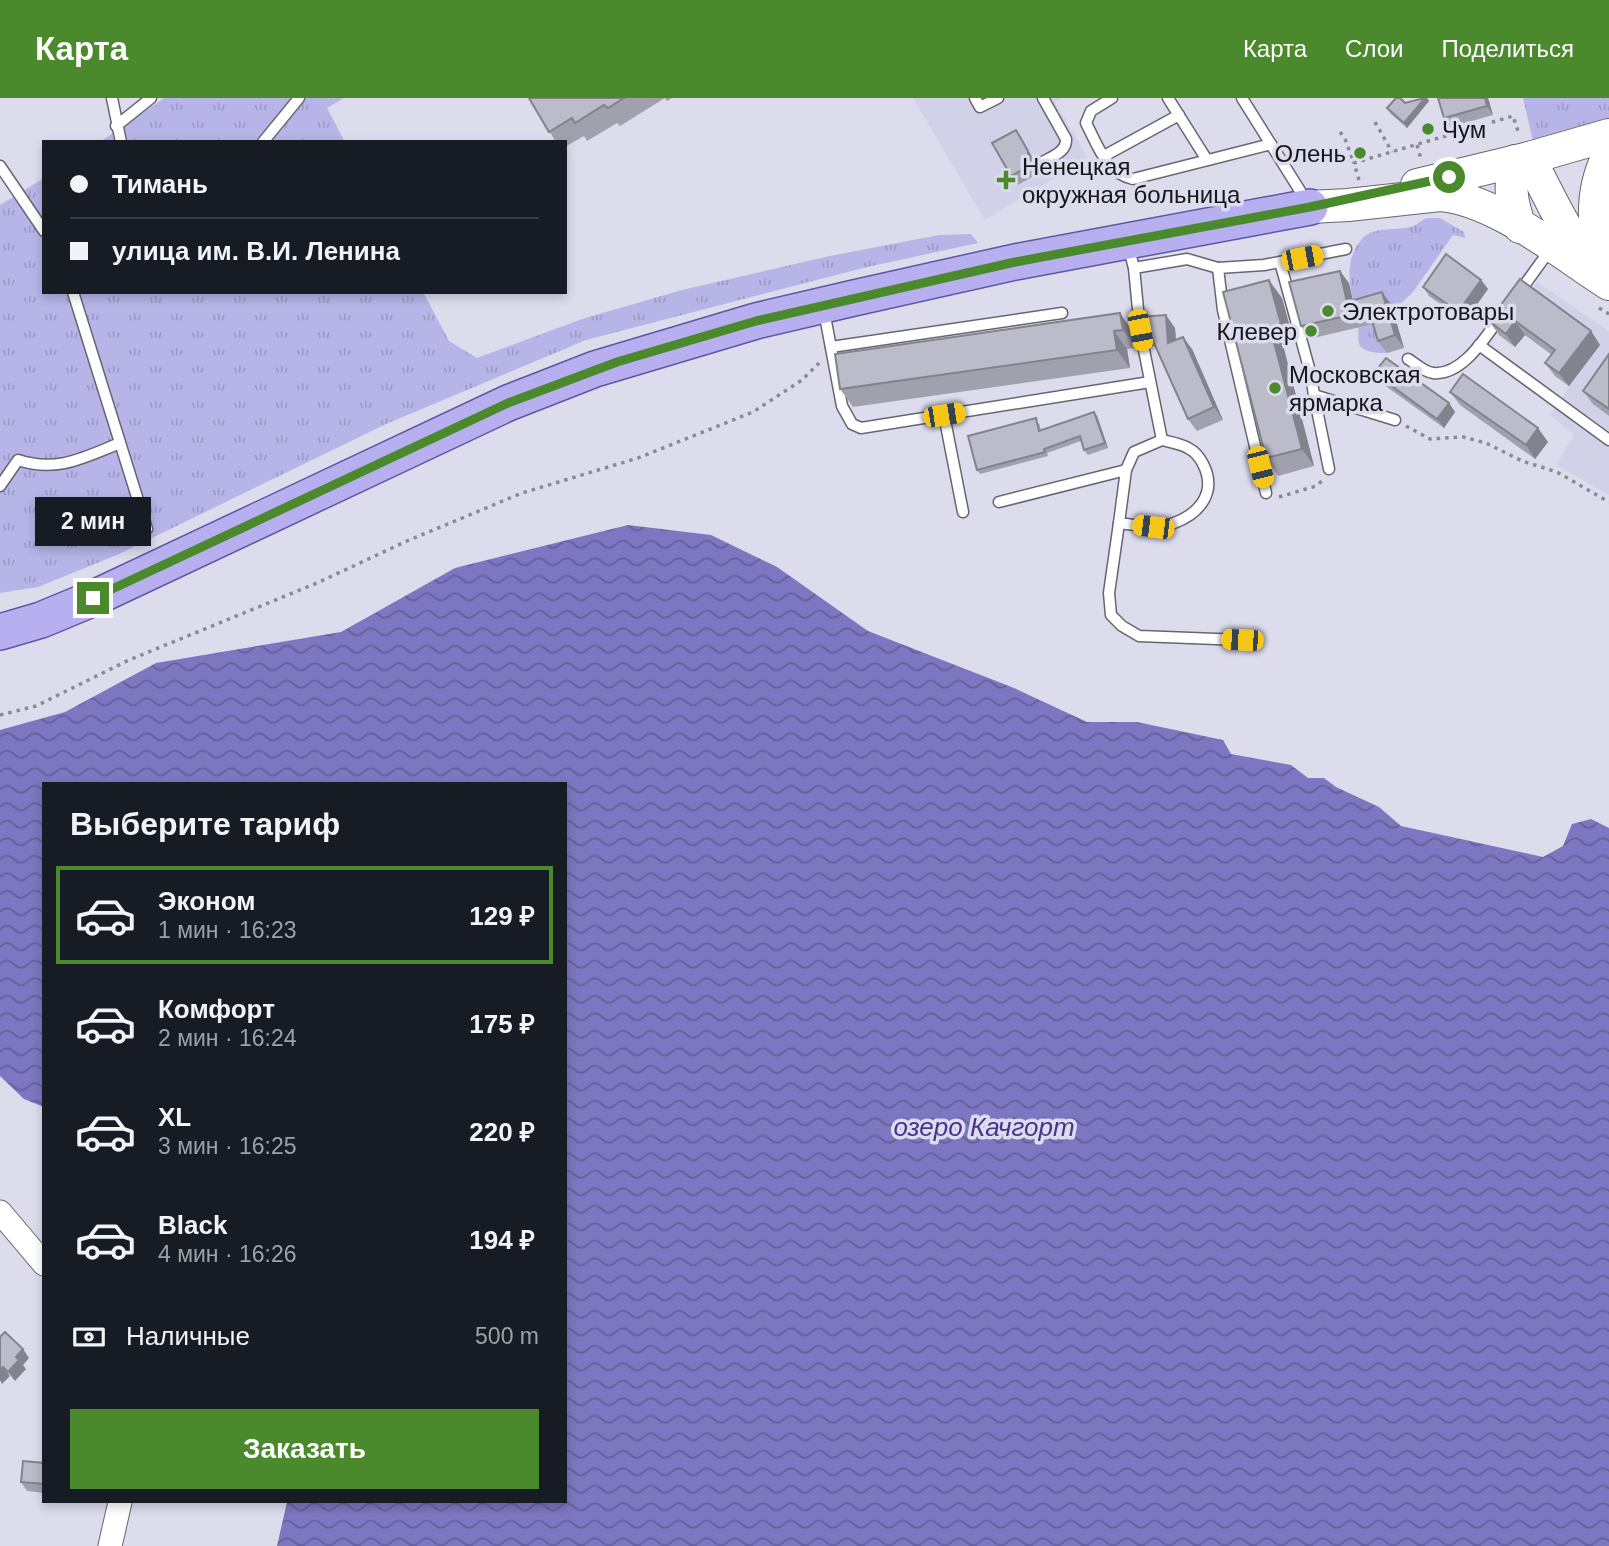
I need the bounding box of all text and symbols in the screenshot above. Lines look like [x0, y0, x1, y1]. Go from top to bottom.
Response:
text: Карта [35, 30, 128, 67]
text: Карта [1243, 35, 1307, 62]
text: Слои [1345, 35, 1403, 62]
text: Поделиться [1441, 35, 1574, 62]
place label: Чум [1442, 116, 1486, 143]
marker: Чум [1420, 121, 1436, 137]
place label: Олень [1274, 140, 1346, 167]
marker: Олень [1352, 145, 1368, 161]
place label: Ненецкая окружная больница [1022, 153, 1241, 208]
route start [1433, 161, 1465, 193]
text: Тимань [112, 169, 208, 199]
marker: Ненецкая окружная больница [996, 170, 1016, 190]
text: улица им. В.И. Ленина [112, 236, 400, 266]
car [1280, 244, 1325, 272]
place label: Электротовары [1342, 298, 1514, 325]
marker: Электротовары [1320, 303, 1336, 319]
car [1126, 307, 1155, 353]
place label: Клевер [1216, 318, 1297, 345]
marker: Клевер [1303, 323, 1319, 339]
place label: Московская ярмарка [1289, 361, 1421, 416]
marker: Московская ярмарка [1267, 380, 1283, 396]
car [922, 401, 967, 429]
car [1245, 444, 1276, 490]
callout: 2 мин [35, 496, 151, 546]
text: 2 мин [61, 508, 125, 534]
car [1131, 514, 1176, 540]
route end [77, 582, 109, 614]
car [1221, 629, 1264, 651]
text: Выберите тариф [70, 806, 340, 842]
icon: car [74, 884, 137, 947]
text: Эконом [158, 886, 256, 916]
text: 129 ₽ [469, 901, 535, 931]
text: 1 мин · 16:23 [158, 917, 297, 943]
icon: car [74, 992, 137, 1055]
text: Комфорт [158, 994, 275, 1024]
text: 175 ₽ [469, 1009, 535, 1039]
text: 2 мин · 16:24 [158, 1025, 297, 1051]
icon: car [74, 1100, 137, 1163]
text: XL [158, 1102, 191, 1132]
water label: озеро Качгорт [893, 1112, 1075, 1142]
text: 220 ₽ [469, 1117, 535, 1147]
text: 3 мин · 16:25 [158, 1133, 297, 1159]
icon: car [74, 1208, 137, 1271]
text: Black [158, 1210, 227, 1240]
text: 194 ₽ [469, 1225, 535, 1255]
text: 4 мин · 16:26 [158, 1241, 297, 1267]
icon: cash [70, 1318, 108, 1356]
text: Наличные [126, 1321, 250, 1351]
text: 500 m [475, 1323, 539, 1349]
button: Заказать [70, 1409, 539, 1489]

